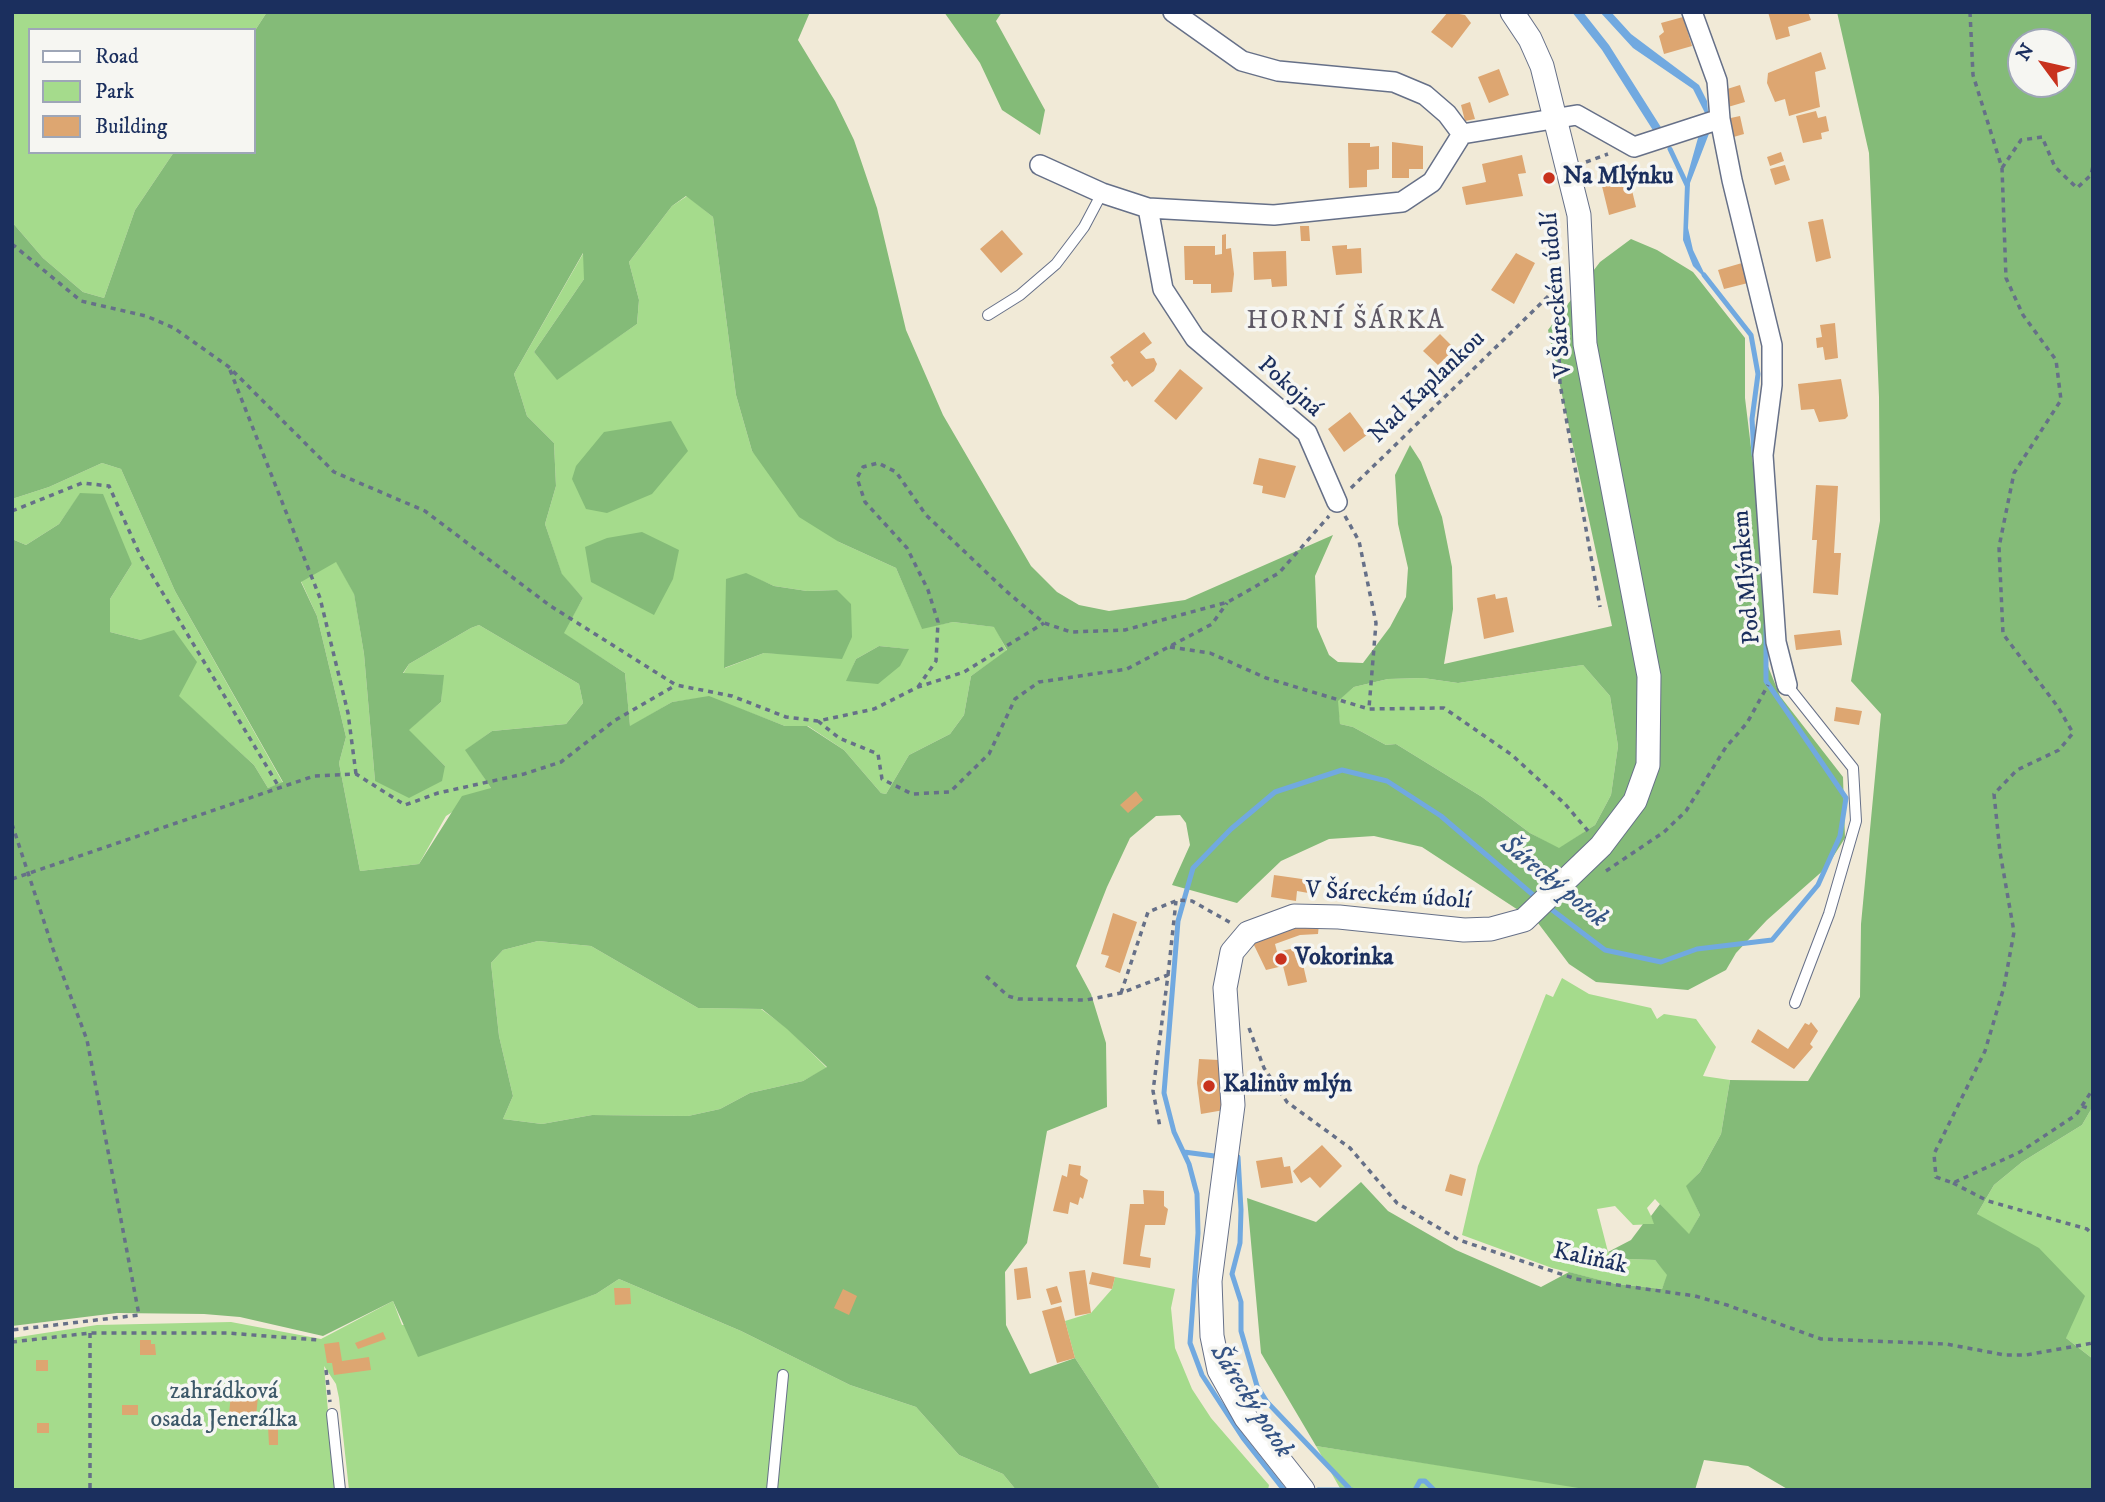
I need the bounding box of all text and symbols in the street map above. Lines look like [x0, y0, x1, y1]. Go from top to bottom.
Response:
legend [28, 28, 256, 154]
north arrow [2007, 28, 2077, 98]
text: N [2012, 40, 2040, 65]
text: Road [95, 44, 139, 70]
text: Park [95, 79, 134, 105]
text: Building [95, 114, 167, 140]
place label: Na Mlýnku [1563, 164, 1674, 192]
marker: Na Mlýnku [1541, 170, 1557, 186]
street label: V Šáreckém údolí [1536, 211, 1580, 379]
district label: HORNÍ ŠÁRKA [1248, 307, 1444, 339]
street label: Nad Kaplankou [1364, 325, 1492, 451]
street label: Pokojná [1251, 352, 1327, 424]
street label: Pod Mlýnkem [1728, 509, 1768, 645]
water label: Šárecký potok [1493, 830, 1613, 936]
street label: V Šáreckém údolí [1304, 877, 1472, 917]
place label: Vokorinka [1295, 945, 1393, 973]
marker: Vokorinka [1273, 951, 1289, 967]
place label: Kalinův mlýn [1223, 1072, 1352, 1100]
marker: Kalinův mlýn [1201, 1078, 1217, 1094]
street label: Kaliňák [1550, 1238, 1630, 1282]
water label: Šárecký potok [1202, 1339, 1298, 1465]
park label: zahrádková osada Jenerálka [150, 1379, 298, 1435]

